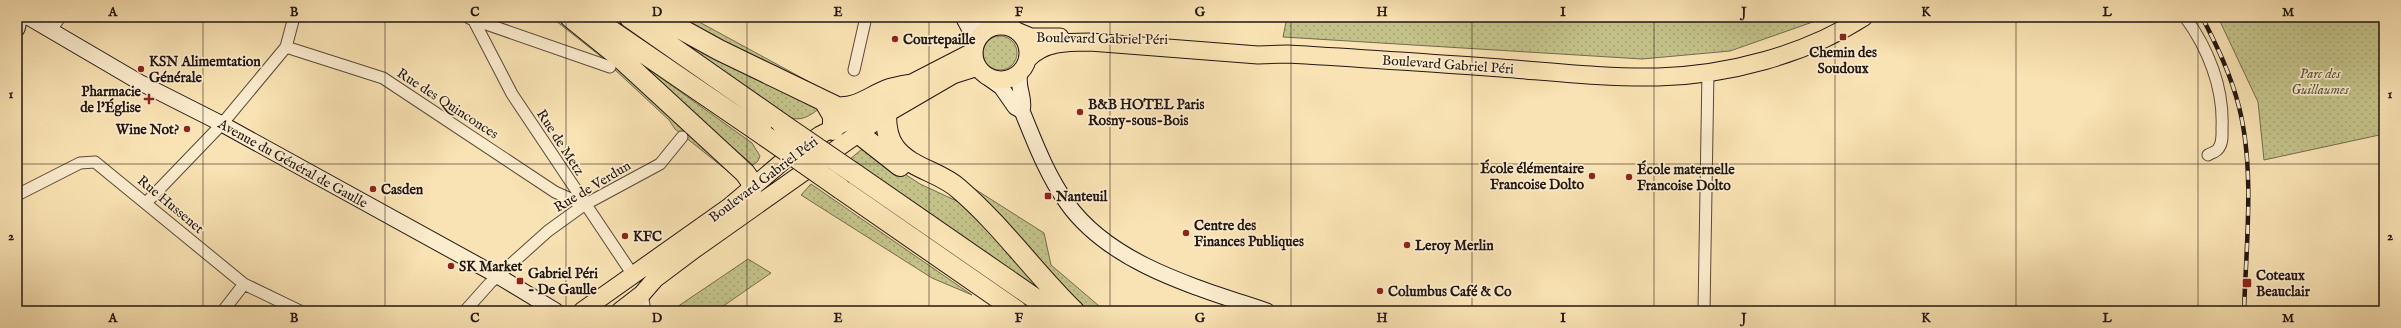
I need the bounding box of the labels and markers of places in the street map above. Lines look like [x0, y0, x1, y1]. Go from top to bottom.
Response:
place label: Courtepaille [903, 31, 976, 49]
marker: Chemin des Soudoux [1838, 32, 1848, 42]
marker: Courtepaille [890, 34, 900, 44]
place label: Chemin des Soudoux [1809, 44, 1877, 78]
place label: KSN Alimemtation Générale [149, 53, 261, 87]
marker: KSN Alimemtation Générale [136, 64, 146, 74]
place label: Pharmacie de l'Église [80, 83, 142, 117]
marker: Pharmacie de l'Église [144, 94, 154, 104]
place label: B&B HOTEL Paris Rosny-sous-Bois [1088, 96, 1204, 130]
marker: B&B HOTEL Paris Rosny-sous-Bois [1075, 107, 1085, 117]
place label: Wine Not? [115, 121, 179, 139]
marker: Wine Not? [182, 124, 192, 134]
place label: École élémentaire Francoise Dolto [1480, 159, 1585, 194]
place label: École maternelle Francoise Dolto [1637, 160, 1735, 195]
marker: École élémentaire Francoise Dolto [1587, 171, 1597, 181]
marker: École maternelle Francoise Dolto [1624, 172, 1634, 182]
place label: Casden [381, 181, 424, 199]
marker: Casden [368, 184, 378, 194]
place label: Nanteuil [1055, 188, 1108, 206]
marker: Nanteuil [1043, 191, 1053, 201]
place label: Centre des Finances Publiques [1194, 217, 1304, 251]
place label: KFC [633, 228, 662, 246]
marker: Centre des Finances Publiques [1181, 228, 1191, 238]
marker: KFC [620, 231, 630, 241]
place label: Leroy Merlin [1415, 237, 1494, 255]
marker: Leroy Merlin [1402, 240, 1412, 250]
place label: SK Market [459, 258, 522, 276]
marker: SK Market [446, 261, 456, 271]
place label: Gabriel Péri - De Gaulle [528, 265, 598, 299]
place label: Coteaux Beauclair [2256, 267, 2311, 301]
marker: Gabriel Péri - De Gaulle [515, 276, 525, 286]
marker: Coteaux Beauclair [2241, 277, 2253, 289]
place label: Columbus Café & Co [1388, 283, 1512, 301]
marker: Columbus Café & Co [1375, 286, 1385, 296]

